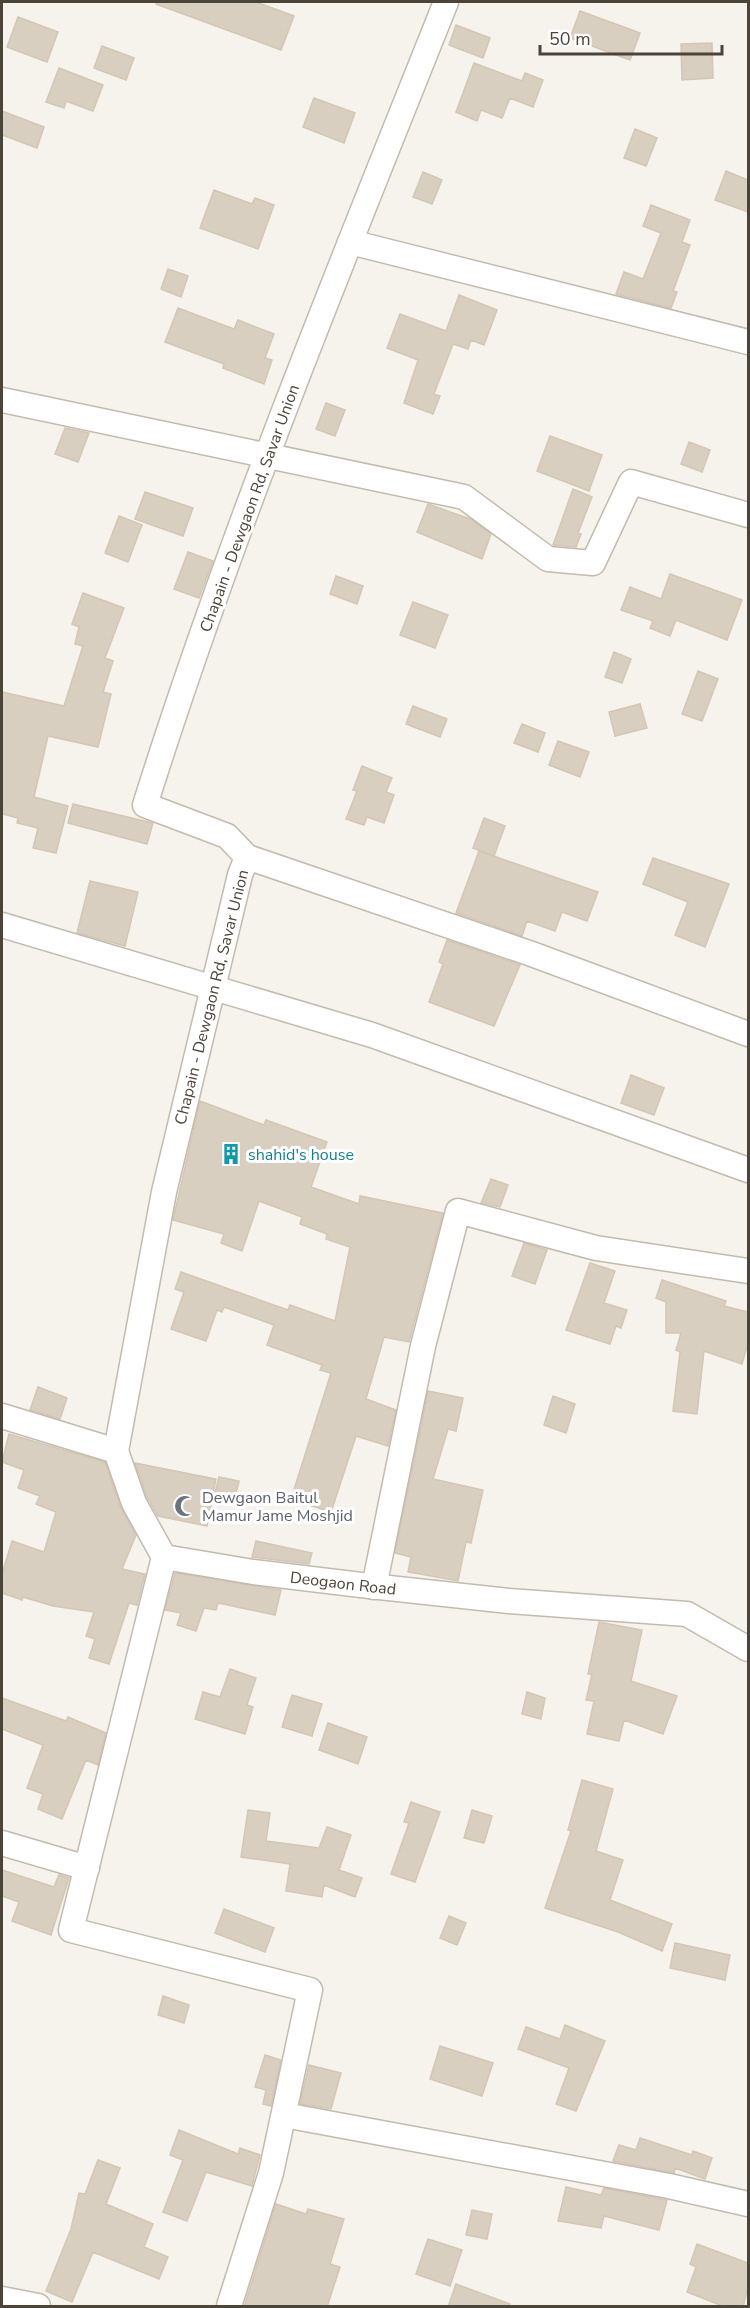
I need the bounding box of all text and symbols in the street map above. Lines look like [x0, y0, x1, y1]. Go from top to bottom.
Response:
scale bar [540, 18, 722, 56]
text: 50 m [549, 27, 591, 51]
street label: Chapain - Dewgaon Rd, Savar Union [195, 381, 305, 635]
street label: Chapain - Dewgaon Rd, Savar Union [170, 867, 254, 1127]
building icon: shahid's house [219, 1142, 243, 1166]
place label: shahid's house [248, 1144, 354, 1166]
place label: Dewgaon Baitul Mamur Jame Moshjid [202, 1487, 353, 1527]
mosque icon: Dewgaon Baitul Mamur Jame Moshjid [173, 1494, 197, 1518]
street label: Deogaon Road [289, 1567, 397, 1601]

